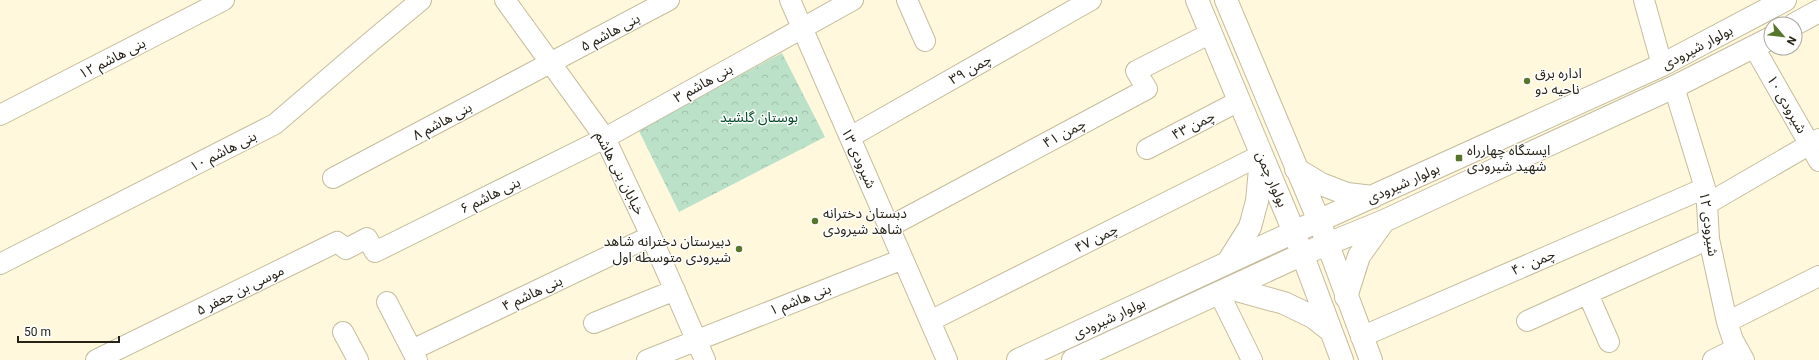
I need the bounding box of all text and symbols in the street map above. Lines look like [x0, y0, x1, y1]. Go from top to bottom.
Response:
street label: بنی هاشم ۵ [578, 10, 644, 57]
north arrow [1763, 16, 1803, 56]
street label: بولوار شیرودی [1659, 22, 1736, 73]
street label: بنی هاشم ۱۲ [76, 34, 150, 84]
text: N [1784, 34, 1799, 47]
street label: چمن ۳۹ [946, 51, 995, 89]
street label: بنی هاشم ۳ [671, 60, 737, 108]
place label: اداره برق ناحیه دو [1535, 65, 1582, 98]
street label: شیرودی ۱۰ [1763, 72, 1810, 137]
marker: اداره برق ناحیه دو [1522, 76, 1532, 86]
street label: بنی هاشم ۸ [410, 99, 476, 146]
street label: چمن ۴۳ [1169, 107, 1218, 144]
park label: بوستان گلشید [720, 109, 798, 126]
street label: چمن ۴۱ [1040, 115, 1089, 153]
street label: شیرودی ۱۳ [838, 125, 879, 191]
street label: بنی هاشم ۱۰ [187, 127, 261, 177]
street label: خیابان بنی هاشم [589, 128, 648, 219]
place label: ایستگاه چهارراه شهید شیرودی [1467, 142, 1550, 175]
street label: بولوار چمن [1251, 149, 1291, 210]
marker: ایستگاه چهارراه شهید شیرودی [1454, 153, 1464, 163]
street label: بولوار شیرودی [1364, 160, 1442, 207]
street label: بنی هاشم ۶ [457, 174, 524, 219]
street label: شیرودی ۱۲ [1696, 191, 1721, 257]
place label: دبستان دخترانه شاهد شیرودی [823, 205, 907, 238]
marker: دبستان دخترانه شاهد شیرودی [810, 216, 820, 226]
street label: چمن ۴۷ [1072, 220, 1121, 257]
place label: دبیرستان دخترانه شاهد شیرودی متوسطه اول [604, 233, 731, 266]
marker: دبیرستان دخترانه شاهد شیرودی متوسطه اول [734, 244, 744, 254]
street label: چمن ۴۰ [1509, 246, 1558, 280]
street label: موسی بن جعفر ۵ [193, 262, 287, 319]
street label: بنی هاشم ۴ [499, 272, 566, 317]
street label: بنی هاشم ۱ [767, 280, 834, 321]
street label: بولوار شیرودی [1070, 294, 1148, 343]
scale bar [18, 318, 119, 344]
text: 50 m [24, 325, 51, 339]

